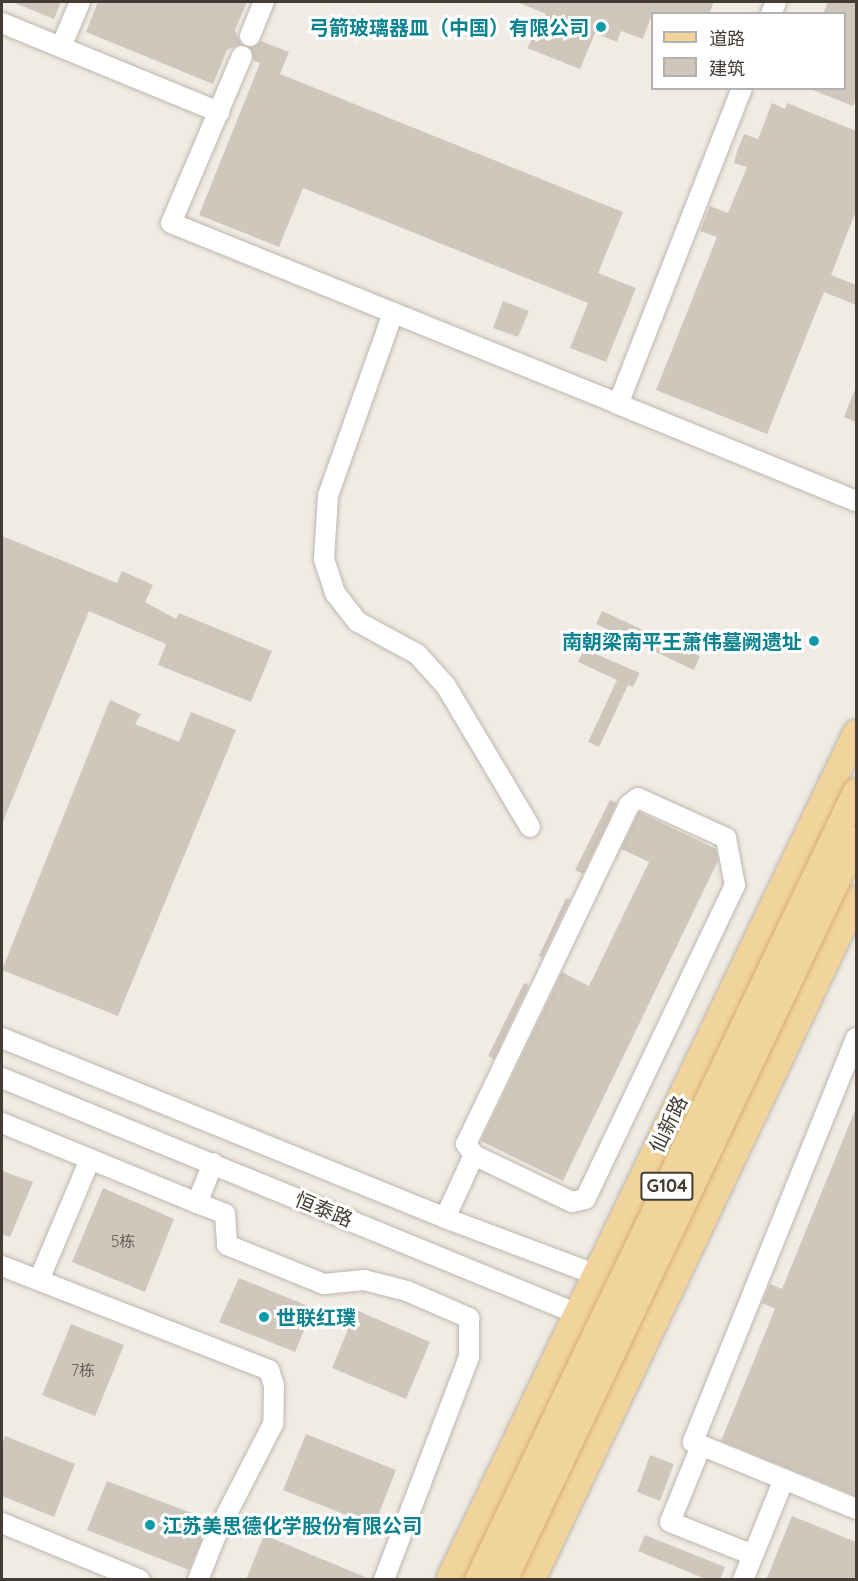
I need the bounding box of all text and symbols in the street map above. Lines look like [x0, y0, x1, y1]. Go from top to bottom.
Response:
legend [651, 12, 846, 90]
place label: 弓箭玻璃器皿（中国）有限公司 [309, 15, 589, 39]
marker: 弓箭玻璃器皿（中国）有限公司 [594, 20, 608, 34]
text: 道路 [709, 27, 745, 50]
text: 建筑 [709, 57, 745, 80]
place label: 南朝梁南平王萧伟墓阙遗址 [562, 629, 802, 653]
marker: 南朝梁南平王萧伟墓阙遗址 [807, 634, 821, 648]
street label: 仙新路 [644, 1092, 692, 1156]
road number: G104 [640, 1171, 694, 1201]
street label: 恒泰路 [292, 1187, 356, 1231]
house number: 5栋 [111, 1231, 135, 1251]
place label: 世联红璞 [276, 1305, 356, 1329]
marker: 世联红璞 [257, 1310, 271, 1324]
house number: 7栋 [71, 1360, 95, 1380]
place label: 江苏美思德化学股份有限公司 [162, 1513, 422, 1537]
marker: 江苏美思德化学股份有限公司 [143, 1518, 157, 1532]

